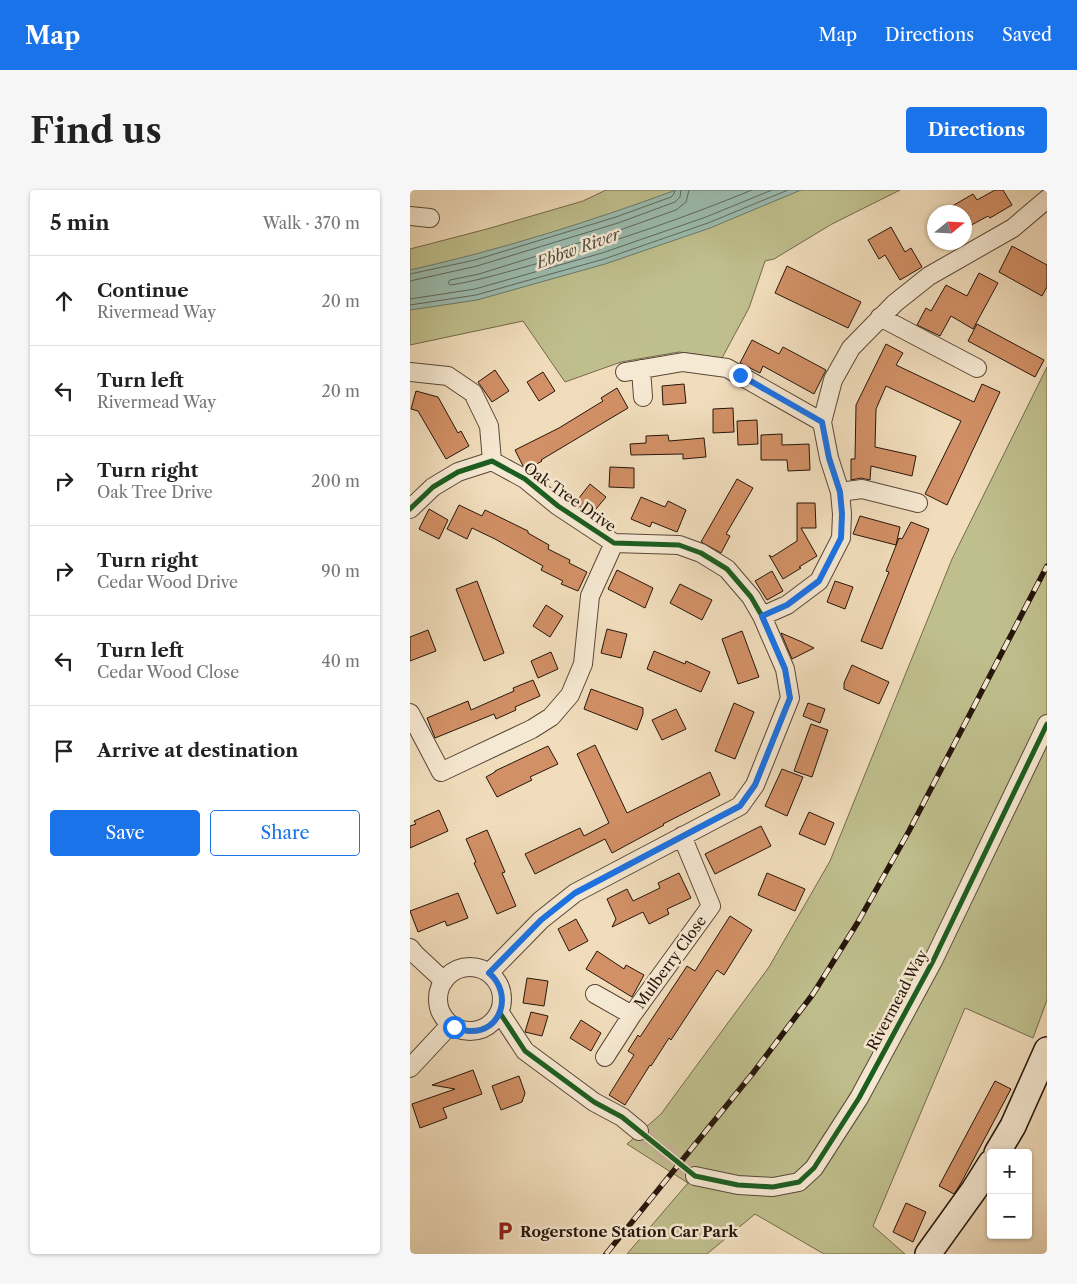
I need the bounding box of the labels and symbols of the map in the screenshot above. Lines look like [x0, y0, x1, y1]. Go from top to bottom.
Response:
north arrow [927, 205, 972, 250]
water label: Ebbw River [531, 223, 624, 273]
route end [729, 364, 752, 387]
street label: Oak Tree Drive [520, 458, 620, 536]
street label: Mulberry Close [630, 912, 710, 1012]
street label: Rivermead Way [862, 946, 932, 1054]
route start [443, 1016, 466, 1039]
parking icon: Rogerstone Station Car Park [494, 1220, 516, 1242]
place label: Rogerstone Station Car Park [520, 1222, 739, 1241]

